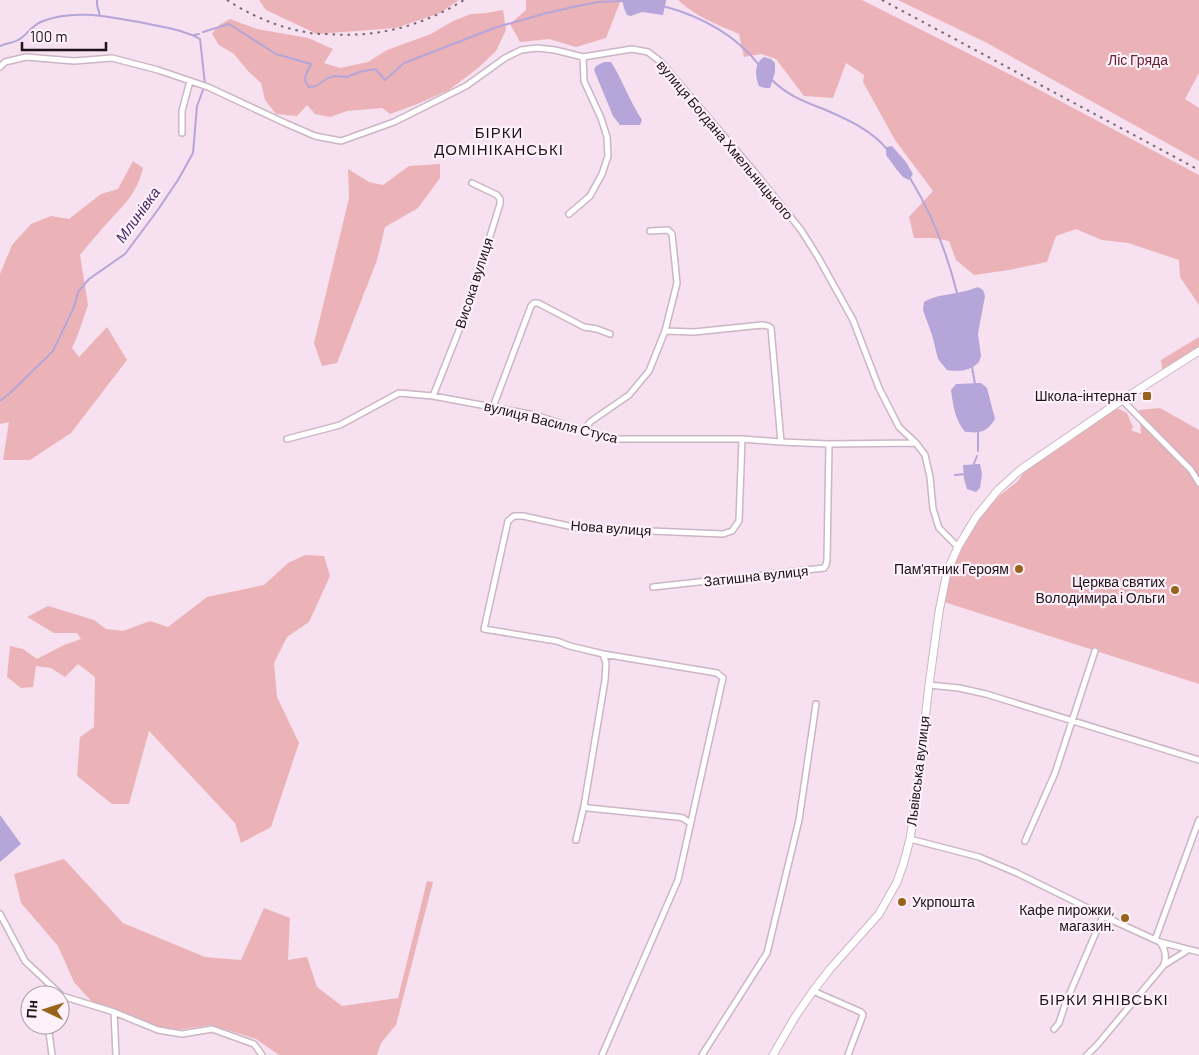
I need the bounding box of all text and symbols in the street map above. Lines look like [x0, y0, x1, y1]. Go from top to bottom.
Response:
scale bar [22, 20, 106, 52]
text: 100 m [30, 27, 68, 45]
park label: Ліс Гряда [1108, 51, 1168, 68]
street label: вулиця Богдана Хмельницького [654, 56, 797, 223]
district label: БІРКИ ДОМІНІКАНСЬКІ [434, 123, 564, 158]
water label: Млинівка [111, 183, 163, 246]
street label: Висока вулиця [451, 235, 496, 330]
place label: Школа-інтернат [1035, 387, 1138, 404]
marker: Школа-інтернат [1141, 390, 1153, 402]
street label: вулиця Василя Стуса [483, 397, 620, 446]
street label: Нова вулиця [570, 516, 652, 539]
place label: Пам'ятник Героям [894, 560, 1009, 577]
street label: Затишна вулиця [703, 562, 809, 589]
marker: Пам'ятник Героям [1013, 563, 1025, 575]
place label: Церква святих Володимира і Ольги [1036, 573, 1165, 606]
marker: Церква святих Володимира і Ольги [1169, 584, 1181, 596]
street label: Львівська вулиця [902, 715, 933, 827]
place label: Укрпошта [912, 893, 975, 910]
marker: Укрпошта [896, 896, 908, 908]
place label: Кафе пирожки, магазин. [1019, 901, 1115, 934]
marker: Кафе пирожки, магазин. [1119, 912, 1131, 924]
north arrow [20, 985, 70, 1035]
district label: БІРКИ ЯНІВСЬКІ [1039, 990, 1169, 1008]
text: Пн [22, 999, 41, 1019]

